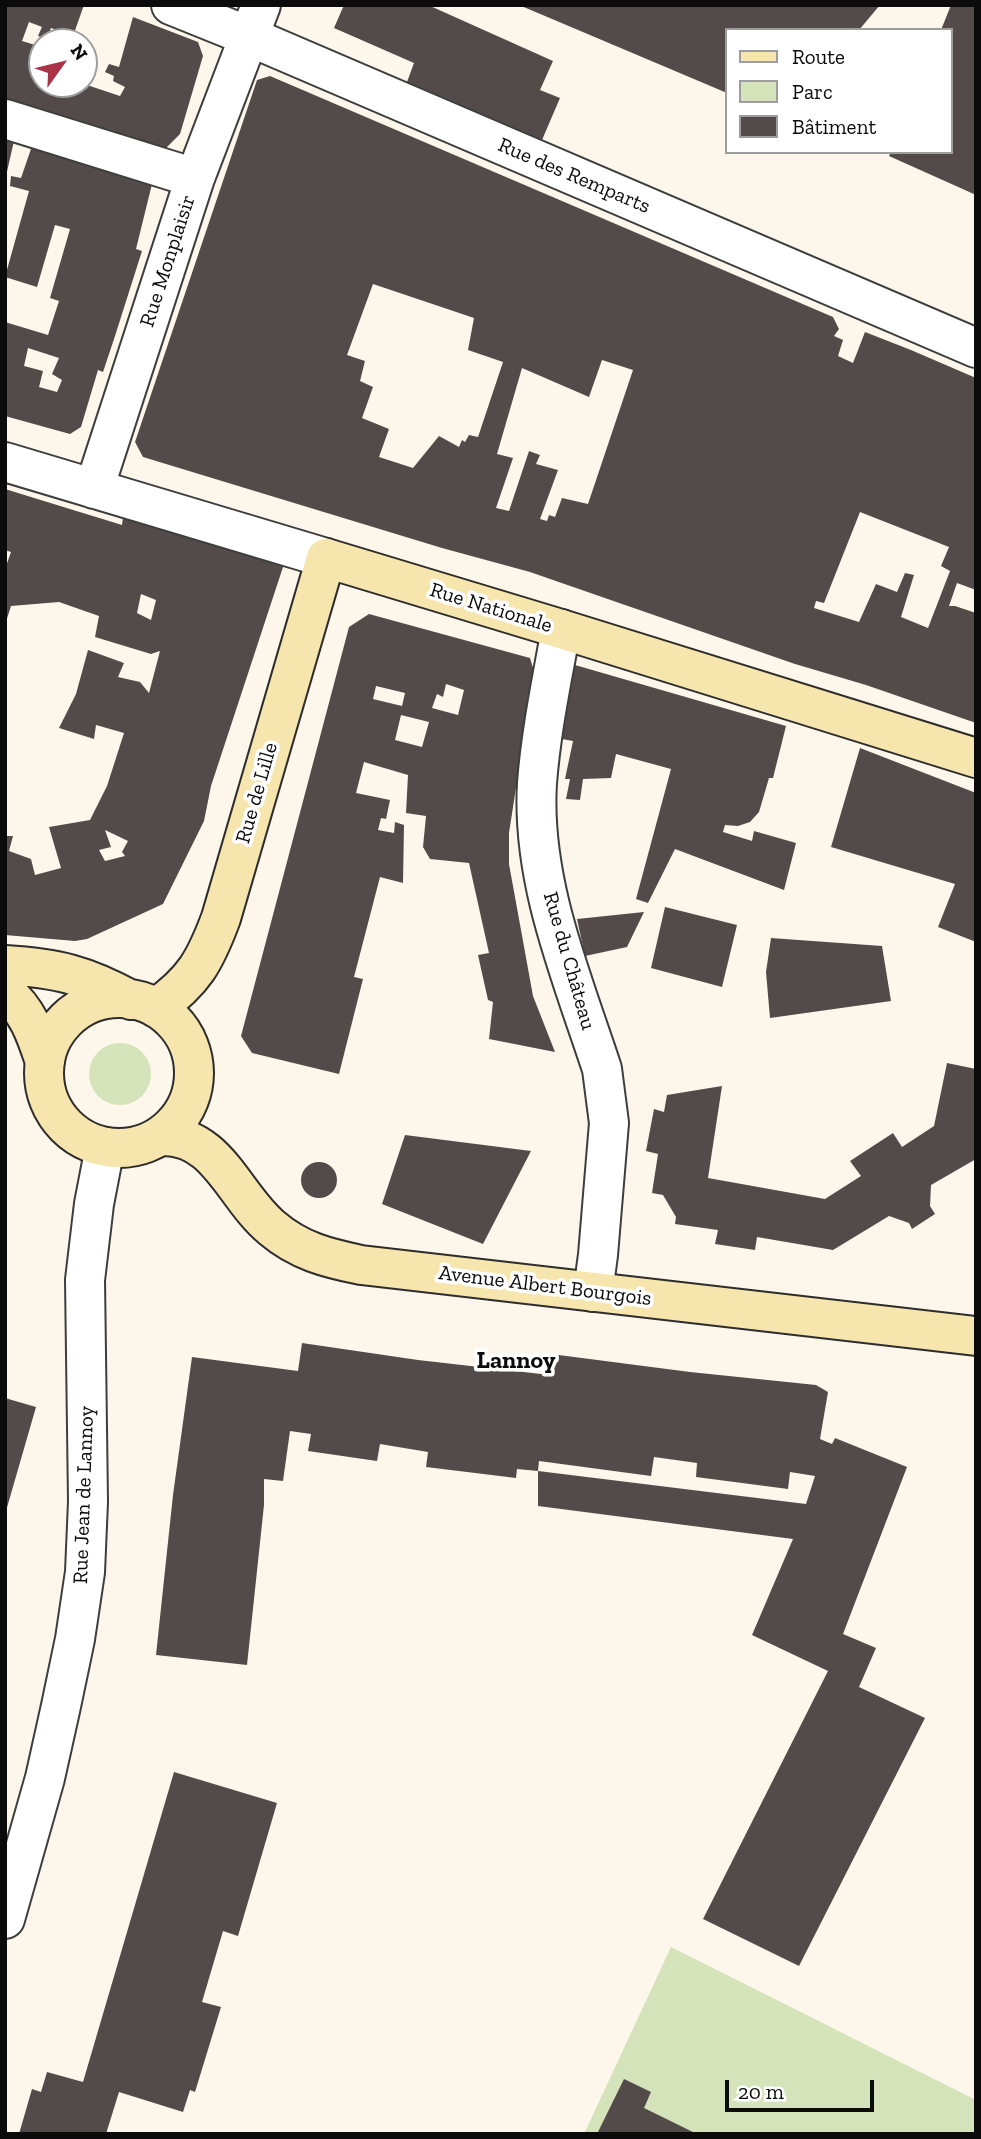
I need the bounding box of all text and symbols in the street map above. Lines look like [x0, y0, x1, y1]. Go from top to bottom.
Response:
north arrow [28, 28, 98, 98]
legend [726, 28, 953, 154]
text: N [66, 40, 93, 65]
text: Route [792, 44, 845, 69]
text: Parc [792, 79, 833, 104]
text: Bâtiment [792, 114, 876, 139]
street label: Rue des Remparts [494, 133, 654, 219]
street label: Rue Monplaisir [135, 192, 201, 330]
street label: Rue Nationale [427, 577, 555, 639]
street label: Rue de Lille [231, 740, 283, 846]
street label: Rue du Château [537, 889, 601, 1033]
street label: Avenue Albert Bourgois [437, 1260, 653, 1312]
district label: Lannoy [477, 1347, 555, 1375]
street label: Rue Jean de Lannoy [68, 1405, 100, 1585]
scale bar [729, 2066, 878, 2110]
text: 20 m [738, 2079, 784, 2104]

